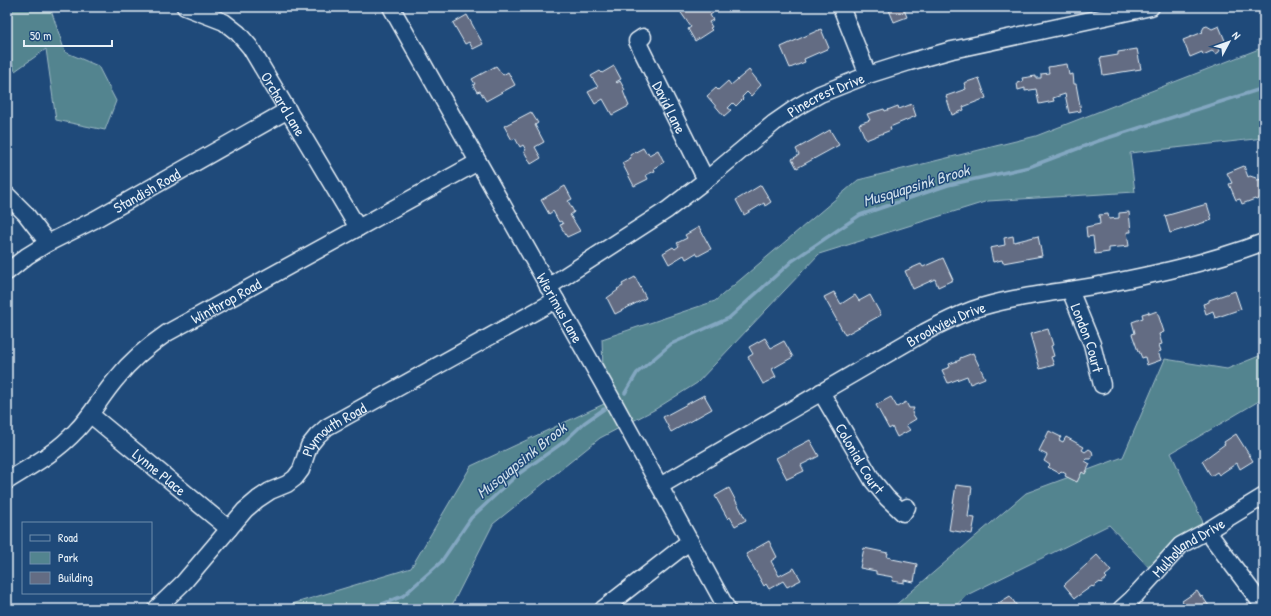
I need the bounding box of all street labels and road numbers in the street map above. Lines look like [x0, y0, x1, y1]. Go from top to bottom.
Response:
street label: Pinecrest Drive [782, 67, 867, 122]
street label: Orchard Lane [256, 68, 311, 140]
street label: David Lane [648, 77, 692, 137]
street label: Standish Road [109, 163, 184, 218]
street label: Wierimus Lane [532, 269, 588, 347]
street label: Winthrop Road [187, 273, 265, 329]
street label: Brookview Drive [902, 296, 988, 351]
street label: London Court [1066, 300, 1109, 375]
street label: Plymouth Road [296, 397, 370, 459]
street label: Colonial Court [831, 419, 890, 499]
street label: Lynne Place [128, 443, 191, 500]
street label: Mulholland Drive [1146, 512, 1228, 582]

